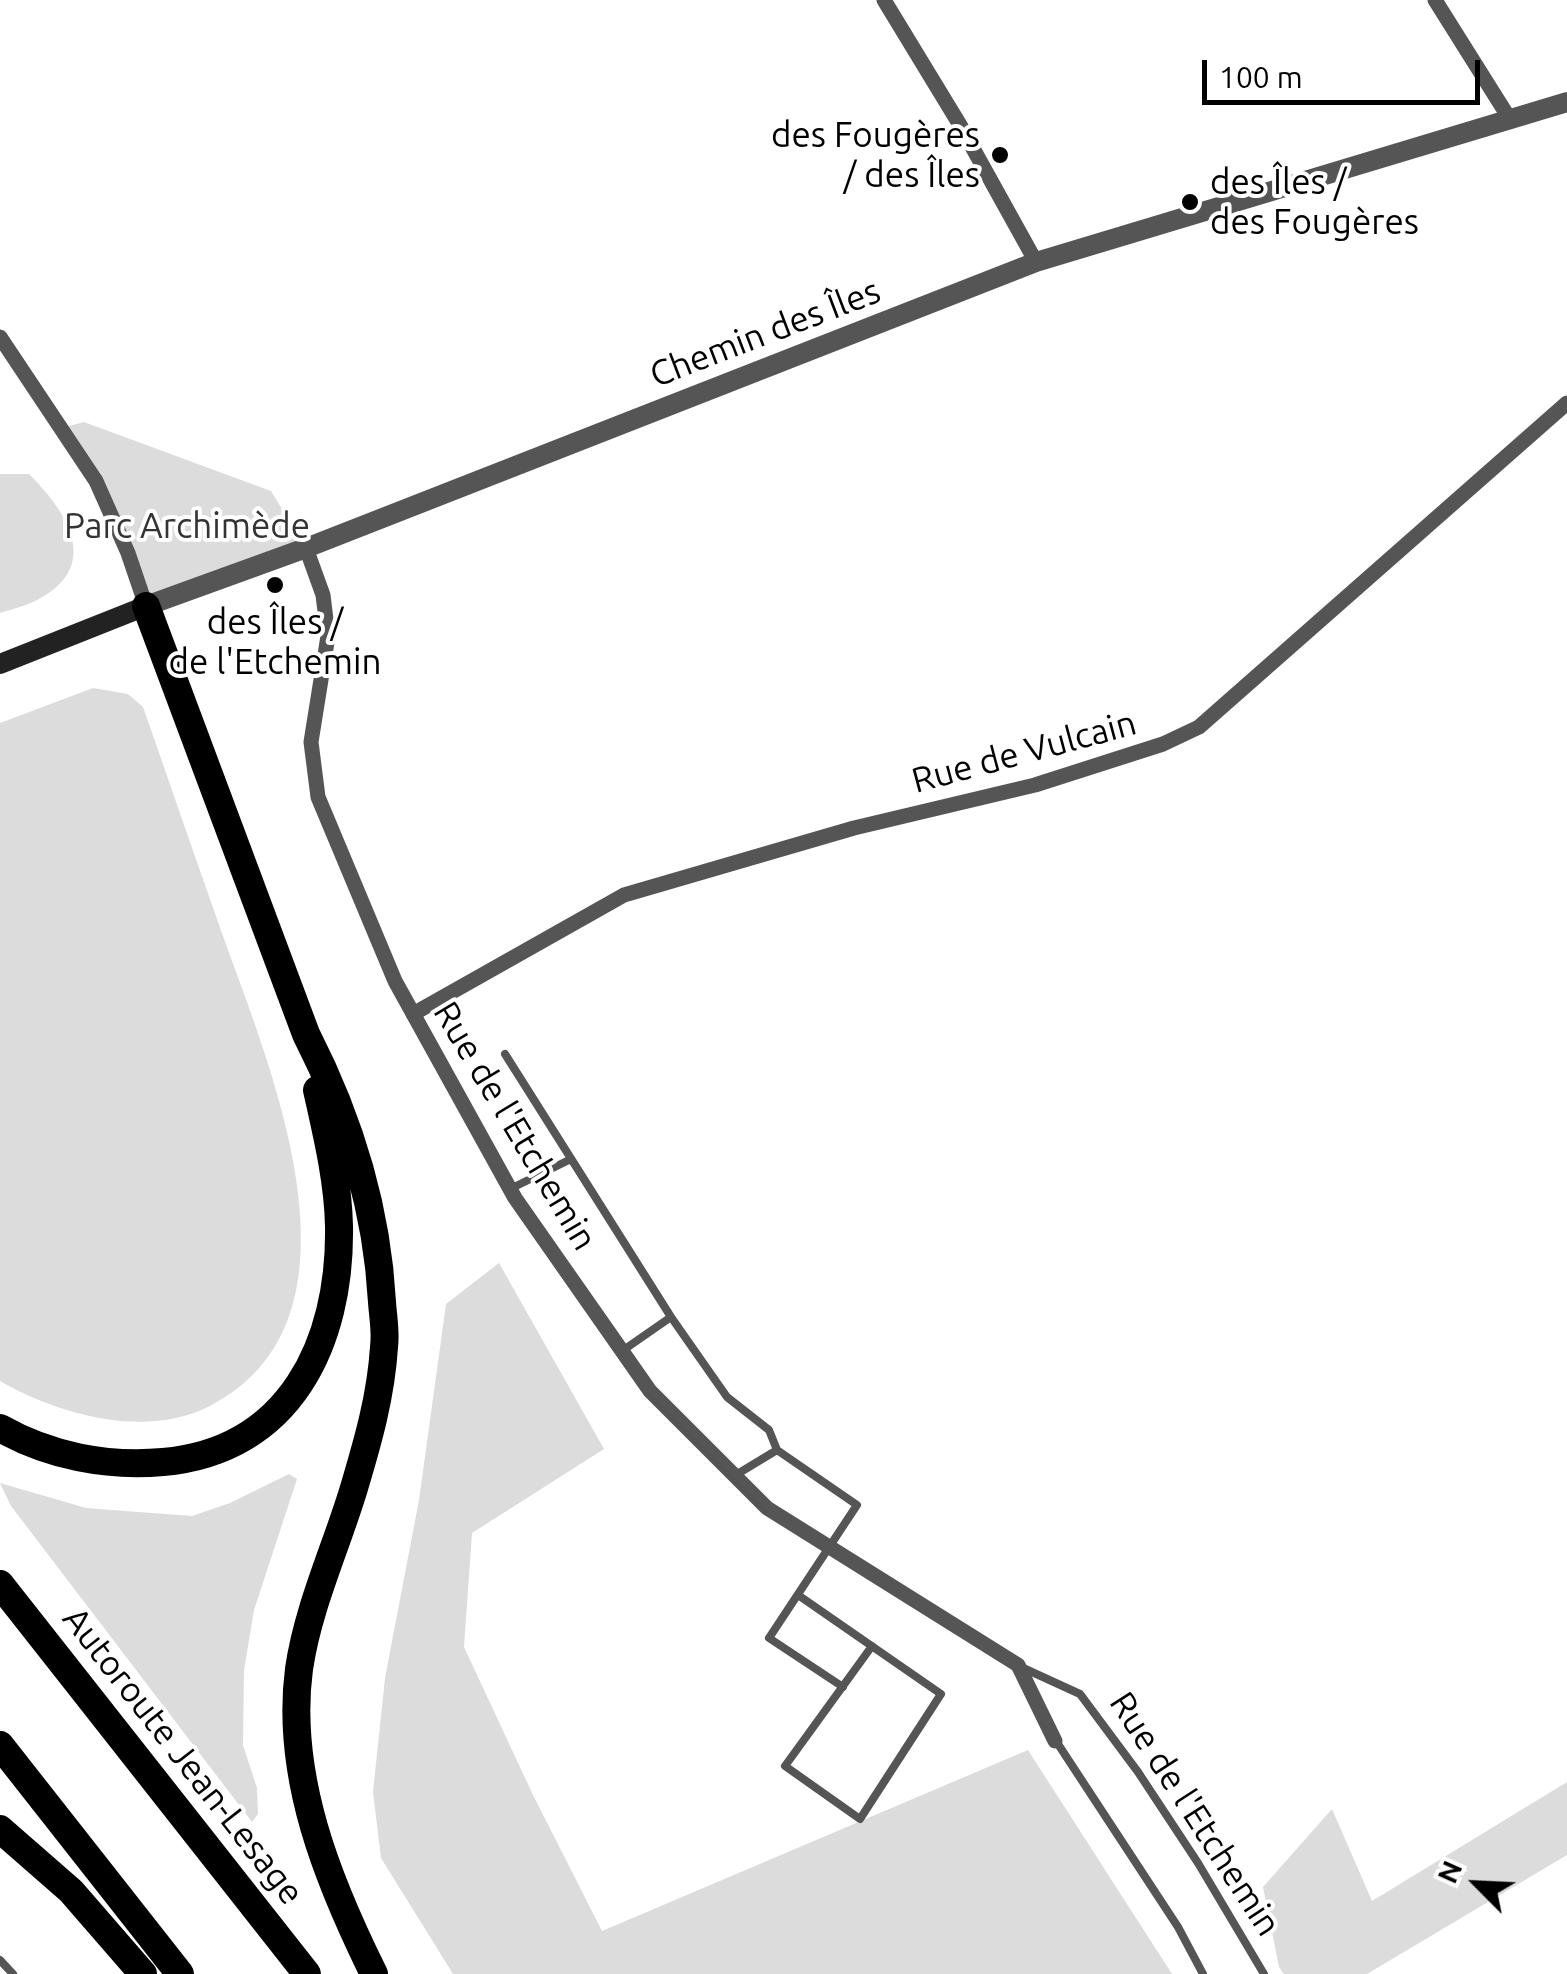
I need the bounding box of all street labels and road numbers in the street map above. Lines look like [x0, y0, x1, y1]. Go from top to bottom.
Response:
street label: Chemin des Îles [644, 270, 886, 396]
street label: Rue de Vulcain [907, 702, 1141, 802]
street label: Rue de l'Etchemin [424, 994, 606, 1258]
street label: Autoroute Jean-Lesage [54, 1599, 312, 1913]
street label: Rue de l'Etchemin [1101, 1684, 1289, 1944]

